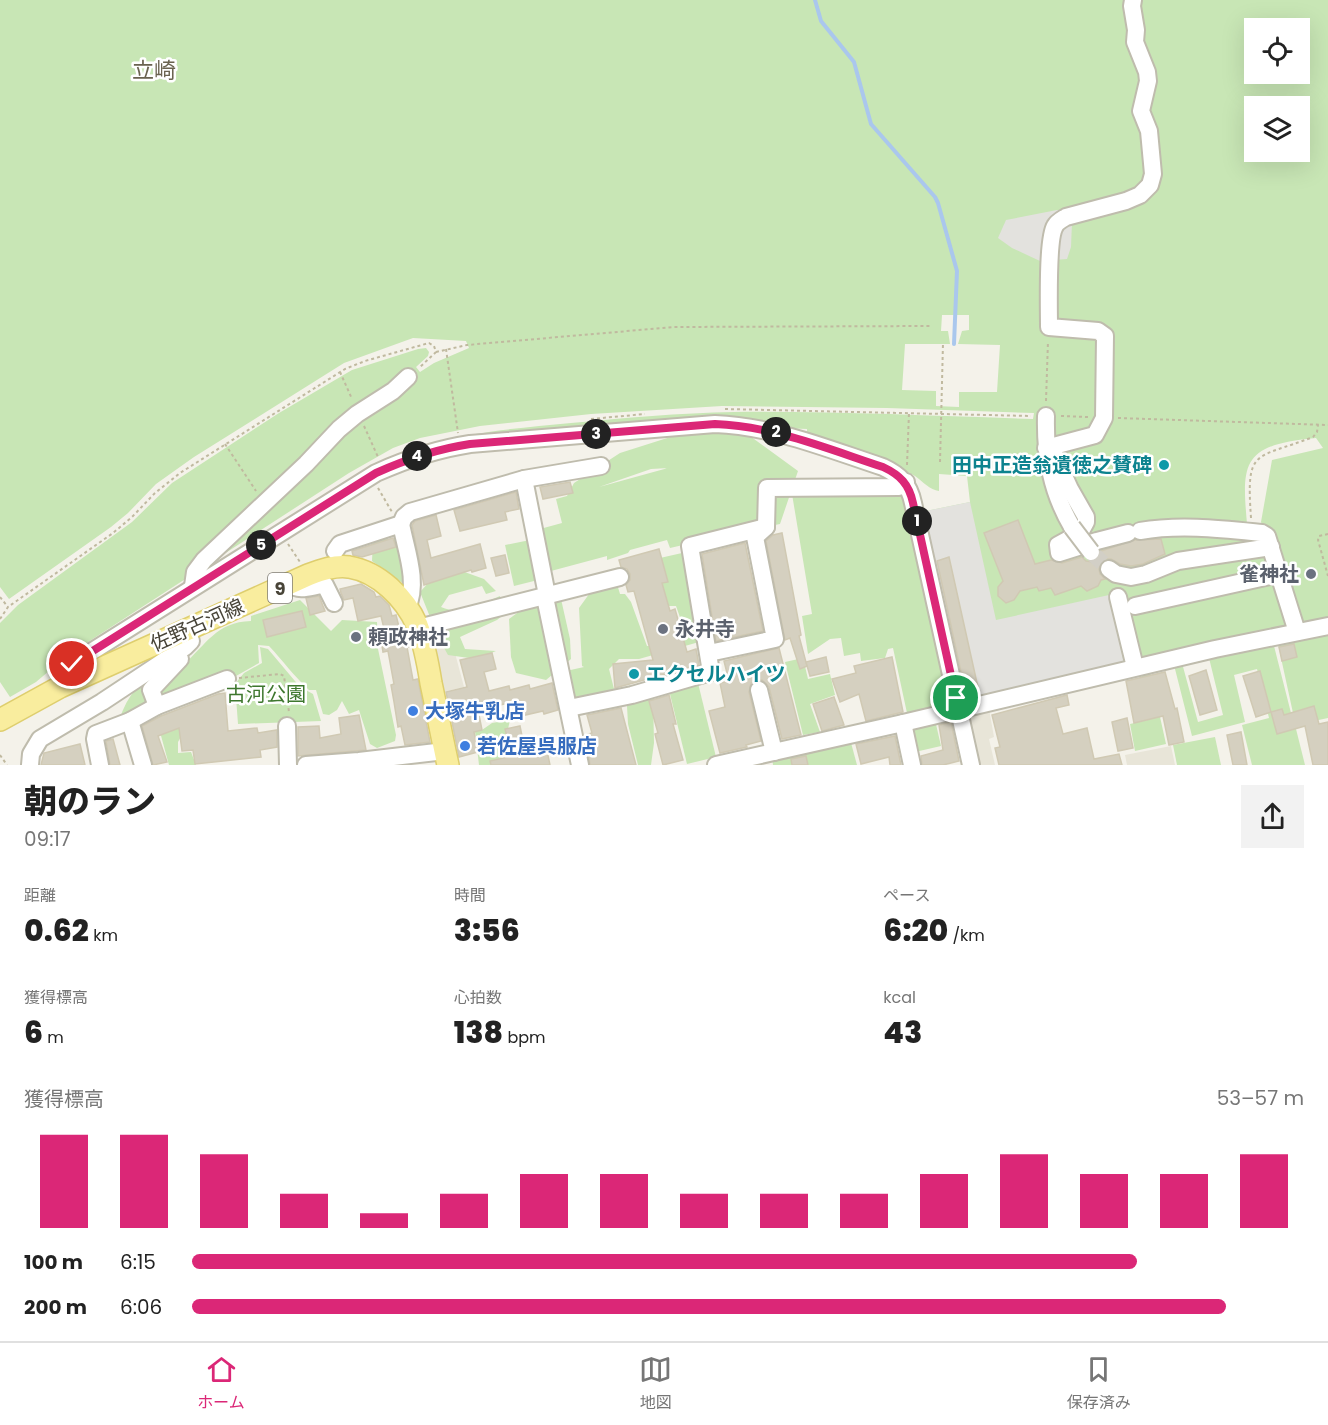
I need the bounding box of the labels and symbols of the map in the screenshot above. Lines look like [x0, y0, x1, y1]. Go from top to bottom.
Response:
district label: 立崎 [132, 55, 176, 86]
pin: 2 [761, 417, 791, 447]
pin: 3 [581, 419, 611, 449]
pin: 4 [402, 441, 432, 471]
place label: 田中正造翁遺徳之賛碑 [952, 451, 1152, 479]
marker: 田中正造翁遺徳之賛碑 [1157, 458, 1171, 472]
pin: 1 [902, 506, 932, 536]
pin: 5 [246, 530, 276, 560]
place label: 雀神社 [1239, 560, 1299, 588]
marker: 雀神社 [1304, 567, 1318, 581]
road number: 9 [268, 573, 292, 603]
street label: 佐野古河線 [146, 592, 248, 658]
place label: 永井寺 [675, 615, 735, 643]
marker: 永井寺 [656, 622, 670, 636]
place label: 頼政神社 [368, 623, 448, 651]
marker: 頼政神社 [349, 630, 363, 644]
pin [46, 638, 97, 689]
place label: エクセルハイツ [646, 660, 786, 688]
marker: エクセルハイツ [627, 667, 641, 681]
pin [930, 672, 981, 723]
park label: 古河公園 [226, 680, 306, 708]
place label: 大塚牛乳店 [425, 697, 525, 725]
marker: 大塚牛乳店 [406, 704, 420, 718]
place label: 若佐屋呉服店 [477, 732, 597, 760]
marker: 若佐屋呉服店 [458, 739, 472, 753]

